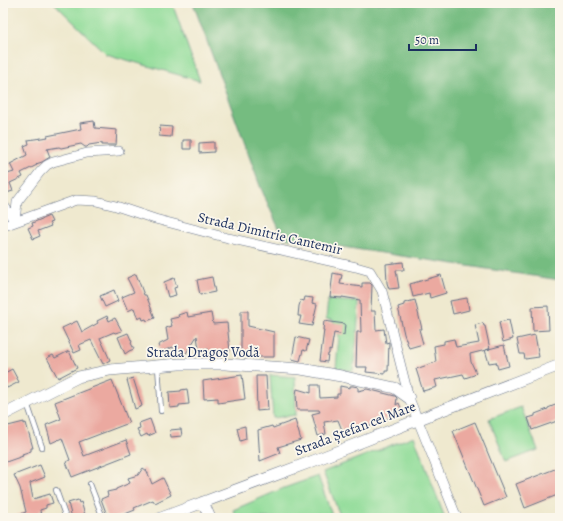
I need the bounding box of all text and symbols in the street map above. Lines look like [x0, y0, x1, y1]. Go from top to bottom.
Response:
scale bar [409, 26, 476, 52]
text: 50 m [415, 32, 439, 48]
street label: Strada Dimitrie Cantemir [196, 208, 345, 260]
street label: Strada Dragoș Vodă [146, 343, 260, 362]
street label: Strada Ștefan cel Mare [292, 397, 418, 460]

